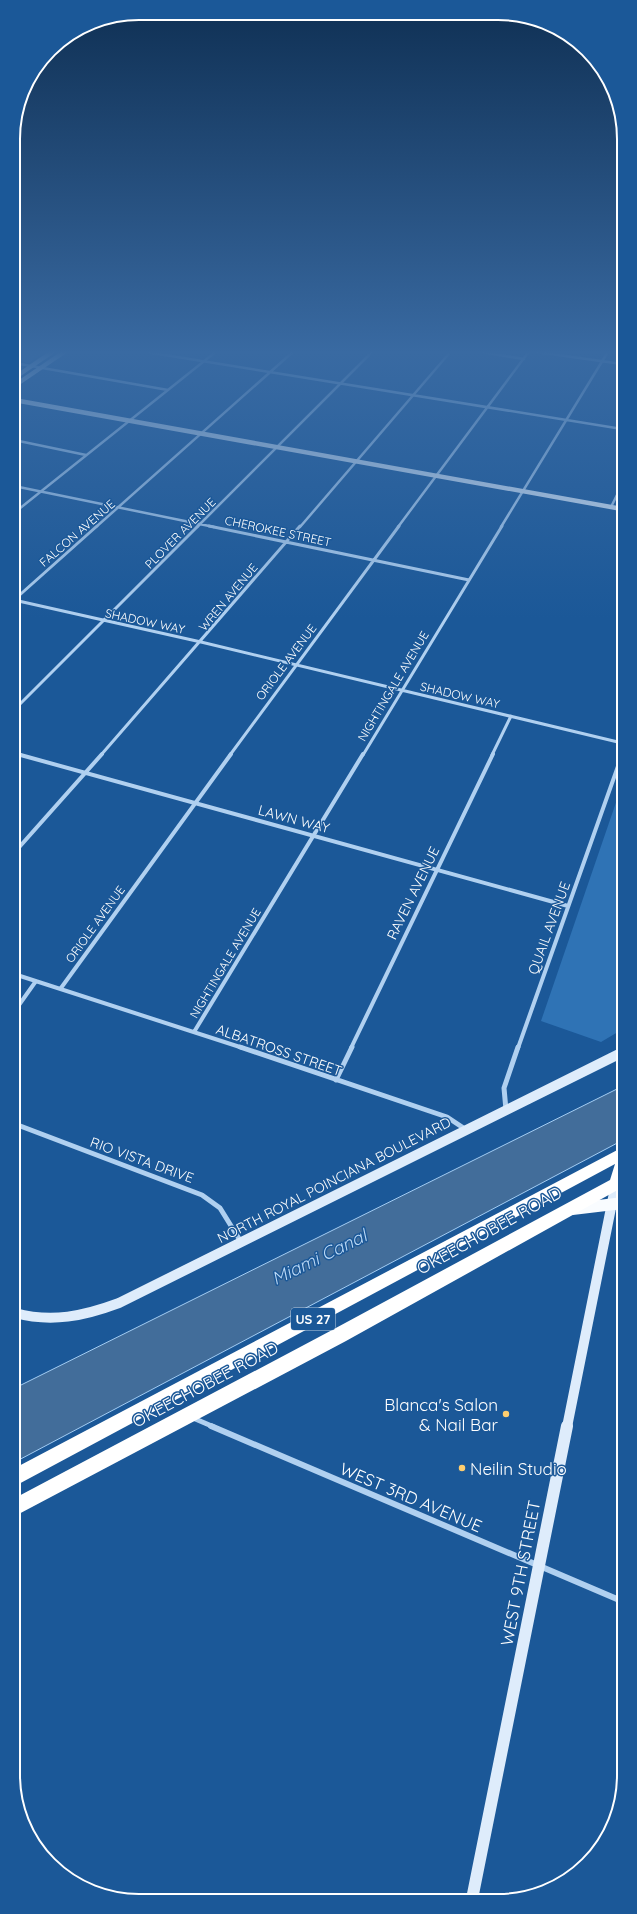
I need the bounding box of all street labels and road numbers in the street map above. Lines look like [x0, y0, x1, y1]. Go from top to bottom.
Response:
street label: PLOVER AVENUE [141, 494, 219, 572]
street label: FALCON AVENUE [36, 496, 118, 570]
street label: CHEROKEE STREET [223, 512, 333, 550]
street label: WREN AVENUE [195, 560, 261, 634]
street label: SHADOW WAY [104, 605, 186, 637]
street label: ORIOLE AVENUE [252, 621, 320, 703]
street label: NIGHTINGALE AVENUE [354, 628, 432, 744]
street label: SHADOW WAY [419, 679, 501, 711]
street label: LAWN WAY [256, 801, 332, 837]
street label: RAVEN AVENUE [383, 843, 443, 943]
street label: QUAIL AVENUE [524, 879, 574, 977]
street label: ORIOLE AVENUE [62, 882, 128, 965]
street label: NIGHTINGALE AVENUE [186, 905, 264, 1021]
street label: ALBATROSS STREET [214, 1020, 344, 1080]
street label: NORTH ROYAL POINCIANA BOULEVARD [214, 1113, 454, 1247]
street label: RIO VISTA DRIVE [88, 1133, 196, 1187]
street label: OKEECHOBEE ROAD [413, 1181, 565, 1279]
road number: US 27 [291, 1308, 335, 1330]
street label: OKEECHOBEE ROAD [128, 1337, 282, 1431]
street label: WEST 3RD AVENUE [337, 1458, 485, 1536]
street label: WEST 9TH STREET [496, 1498, 544, 1648]

